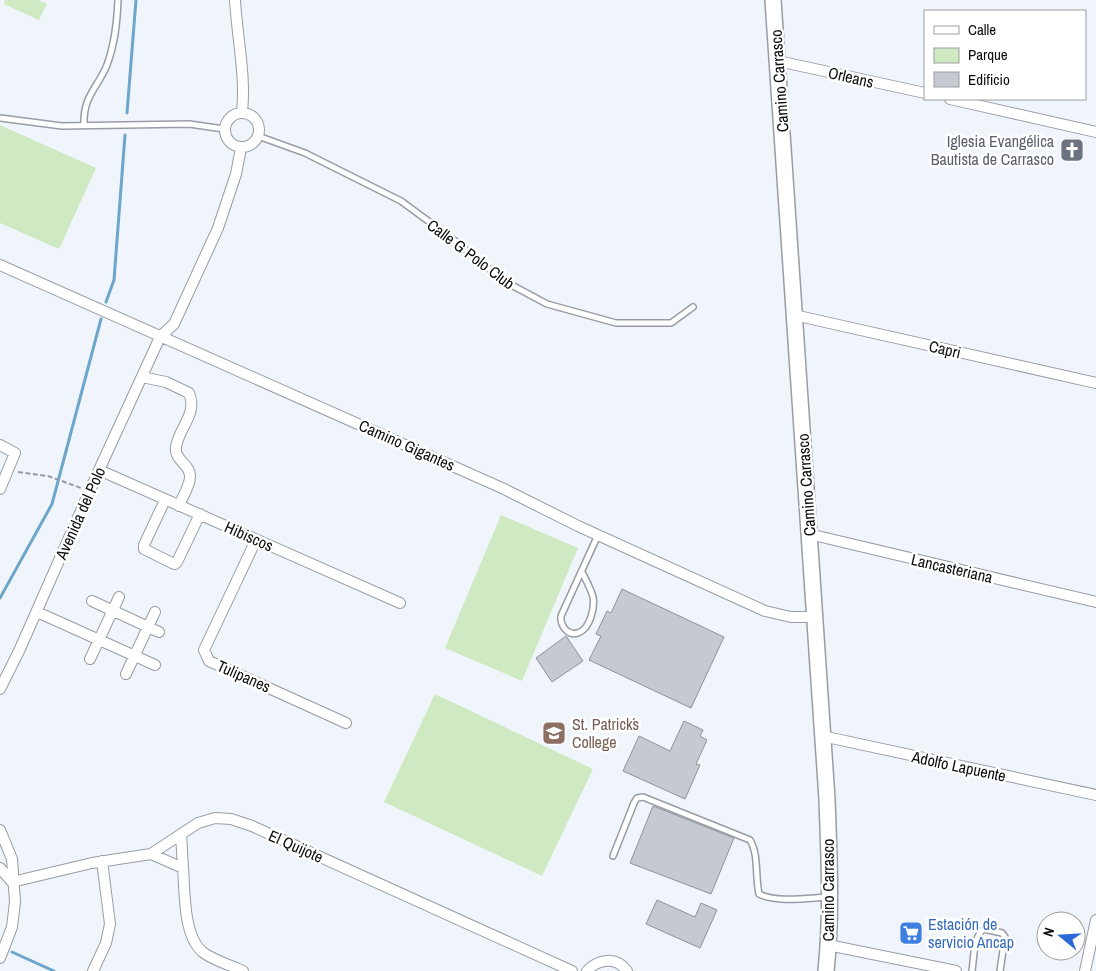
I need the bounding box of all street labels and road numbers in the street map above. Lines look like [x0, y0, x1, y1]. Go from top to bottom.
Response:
street label: Camino Carrasco [764, 29, 794, 133]
street label: Orleans [826, 61, 876, 93]
street label: Calle G Polo Club [423, 214, 519, 294]
street label: Capri [927, 335, 963, 363]
street label: Camino Gigantes [356, 414, 458, 476]
street label: Camino Carrasco [791, 433, 821, 537]
street label: Avenida del Polo [49, 463, 110, 564]
street label: Hibiscos [221, 516, 277, 556]
street label: Lancasteriana [909, 548, 996, 588]
street label: Tulipanes [214, 654, 274, 698]
street label: Adolfo Lapuente [909, 745, 1008, 787]
street label: El Quijote [265, 824, 327, 868]
street label: Camino Carrasco [817, 839, 839, 941]

